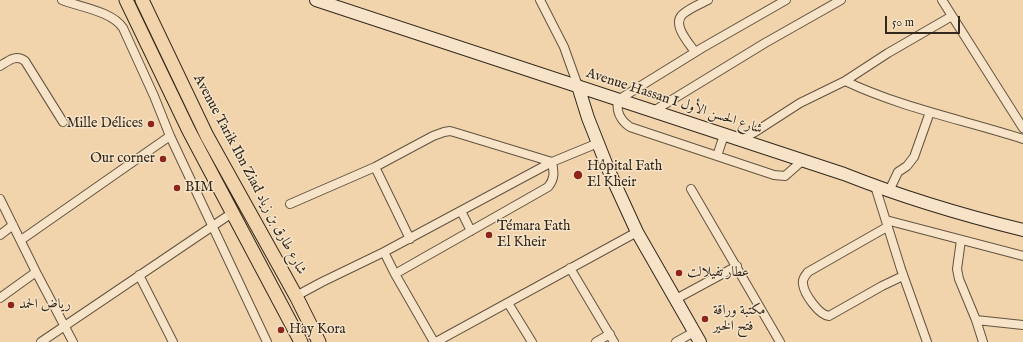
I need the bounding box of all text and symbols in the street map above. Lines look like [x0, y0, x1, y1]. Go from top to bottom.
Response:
scale bar [887, 8, 962, 34]
text: 50 m [892, 15, 914, 30]
street label: Avenue Hassan I شارع الحسن الأول [584, 66, 764, 138]
street label: Avenue Tarik Ibn Ziad شارع طارق بن زياد [189, 72, 309, 278]
place label: Mille Délices [66, 116, 143, 132]
marker: Mille Délices [146, 119, 156, 129]
place label: Our corner [90, 151, 155, 167]
marker: Our corner [158, 154, 168, 164]
place label: Hôpital Fath El Kheir [587, 159, 662, 192]
marker: Hôpital Fath El Kheir [572, 169, 584, 181]
place label: BIM [185, 180, 213, 196]
marker: BIM [172, 183, 182, 193]
place label: Témara Fath El Kheir [497, 219, 571, 252]
marker: Témara Fath El Kheir [484, 230, 494, 240]
place label: عطار تفيلالت [687, 265, 749, 281]
marker: عطار تفيلالت [674, 268, 684, 278]
place label: رياض الحمد [19, 297, 71, 313]
marker: رياض الحمد [6, 300, 16, 310]
place label: مكتبة وراقة فتح الخير [713, 303, 766, 336]
marker: مكتبة وراقة فتح الخير [700, 314, 710, 324]
place label: Hay Kora [289, 322, 346, 338]
marker: Hay Kora [276, 325, 286, 335]

